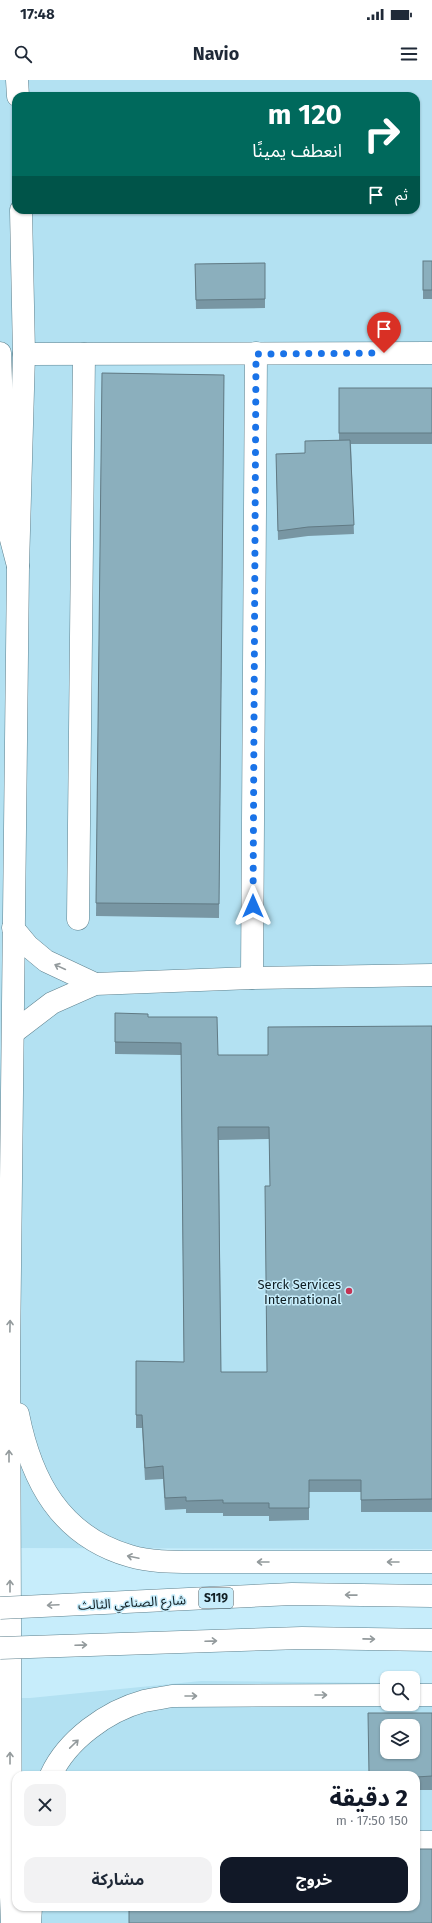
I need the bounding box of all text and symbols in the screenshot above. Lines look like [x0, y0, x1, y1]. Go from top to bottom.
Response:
text: 17:48 [20, 5, 55, 23]
icon: search [12, 43, 34, 65]
text: Navio [193, 43, 239, 65]
icon: menu [398, 43, 420, 65]
text: 120 m [268, 98, 342, 131]
icon: right [356, 108, 408, 160]
text: انعطف يمينًا [252, 140, 342, 162]
icon: arrive [365, 184, 387, 206]
text: ثم [395, 186, 408, 204]
pin [367, 312, 401, 353]
icon: arrive [373, 318, 395, 340]
position arrow [232, 885, 274, 927]
one-way arrow [54, 963, 66, 970]
place label: Serck Services International [258, 1277, 341, 1307]
marker: Serck Services International [344, 1286, 354, 1296]
one-way arrow [6, 1320, 13, 1333]
one-way arrow [5, 1450, 13, 1463]
one-way arrow [127, 1552, 140, 1560]
one-way arrow [257, 1558, 270, 1566]
one-way arrow [387, 1558, 400, 1566]
one-way arrow [6, 1580, 14, 1593]
road number: S119 [199, 1588, 233, 1608]
one-way arrow [345, 1591, 358, 1599]
street label: شارع الصناعي الثالث [78, 1592, 187, 1616]
one-way arrow [47, 1602, 60, 1609]
one-way arrow [362, 1635, 375, 1643]
one-way arrow [204, 1637, 217, 1645]
one-way arrow [74, 1642, 87, 1649]
map controls [380, 1671, 420, 1759]
button: search [380, 1671, 420, 1711]
one-way arrow [184, 1692, 197, 1700]
one-way arrow [314, 1692, 327, 1699]
button: layers [380, 1719, 420, 1759]
one-way arrow [69, 1739, 79, 1749]
one-way arrow [7, 1752, 14, 1765]
button: close [24, 1784, 66, 1826]
text: 2 دقيقة [330, 1784, 408, 1812]
text: 150 m · 17:50 [336, 1813, 408, 1828]
button: مشاركة [24, 1857, 212, 1903]
button: خروج [220, 1857, 408, 1903]

